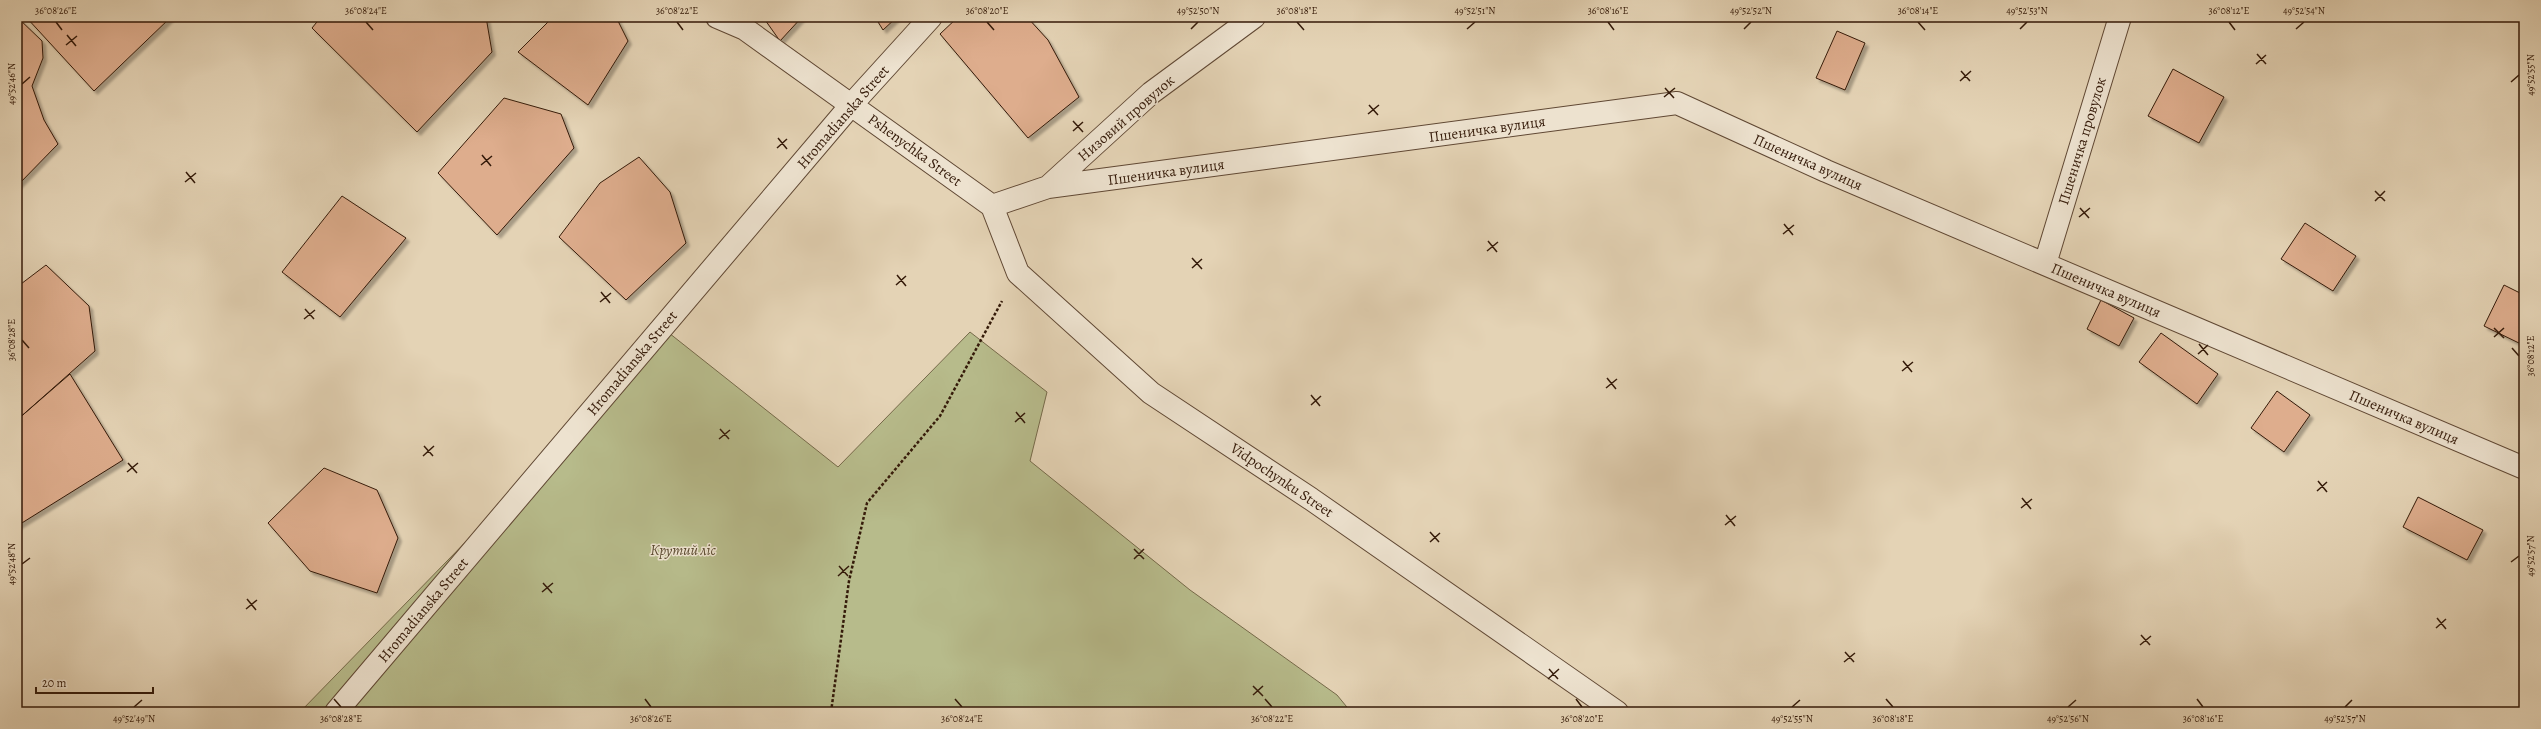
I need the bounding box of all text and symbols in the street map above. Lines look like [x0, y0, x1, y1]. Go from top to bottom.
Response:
text: 36°08'26"E [35, 4, 77, 17]
text: 36°08'24"E [345, 4, 387, 17]
text: 36°08'22"E [656, 4, 698, 17]
text: 36°08'20"E [966, 4, 1008, 17]
text: 49°52'50"N [1177, 4, 1219, 17]
text: 36°08'18"E [1277, 4, 1318, 17]
text: 49°52'51"N [1455, 4, 1495, 17]
text: 36°08'16"E [1588, 4, 1628, 17]
text: 49°52'52"N [1730, 4, 1772, 17]
text: 36°08'14"E [1898, 4, 1938, 17]
text: 49°52'53"N [2006, 4, 2048, 17]
text: 36°08'12"E [2209, 4, 2249, 17]
text: 49°52'54"N [2283, 4, 2325, 17]
text: 49°52'55"N [2524, 54, 2537, 96]
street label: Hromadianska Street [792, 61, 894, 173]
text: 49°52'46"N [5, 63, 18, 105]
street label: Низовий провулок [1073, 70, 1179, 166]
street label: Пшеничка провулок [2053, 75, 2111, 207]
street label: Pshenychka Street [864, 109, 966, 191]
street label: Пшеничка вулиця [1427, 111, 1547, 147]
street label: Пшеничка вулиця [1750, 129, 1866, 195]
street label: Пшеничка вулиця [1106, 154, 1226, 190]
street label: Пшеничка вулиця [2048, 258, 2164, 322]
street label: Hromadianska Street [582, 306, 682, 420]
text: 36°08'28"E [5, 319, 18, 361]
text: 36°08'12"E [2524, 336, 2537, 376]
street label: Пшеничка вулиця [2346, 385, 2462, 449]
street label: Vidpochynku Street [1226, 437, 1338, 522]
text: 49°52'57"N [2524, 535, 2537, 577]
park label: Крутий ліс [650, 540, 716, 560]
text: 49°52'48"N [5, 543, 18, 585]
street label: Hromadianska Street [373, 553, 473, 667]
scale bar [36, 669, 153, 695]
text: 20 m [42, 675, 66, 691]
text: 49°52'49"N [113, 712, 155, 725]
text: 36°08'28"E [320, 712, 362, 725]
text: 36°08'26"E [630, 712, 672, 725]
text: 36°08'24"E [941, 712, 983, 725]
text: 36°08'22"E [1251, 712, 1293, 725]
text: 36°08'20"E [1561, 712, 1603, 725]
text: 49°52'55"N [1771, 712, 1813, 725]
text: 36°08'18"E [1873, 712, 1914, 725]
text: 49°52'56"N [2047, 712, 2089, 725]
text: 36°08'16"E [2183, 712, 2223, 725]
text: 49°52'57"N [2324, 712, 2366, 725]

